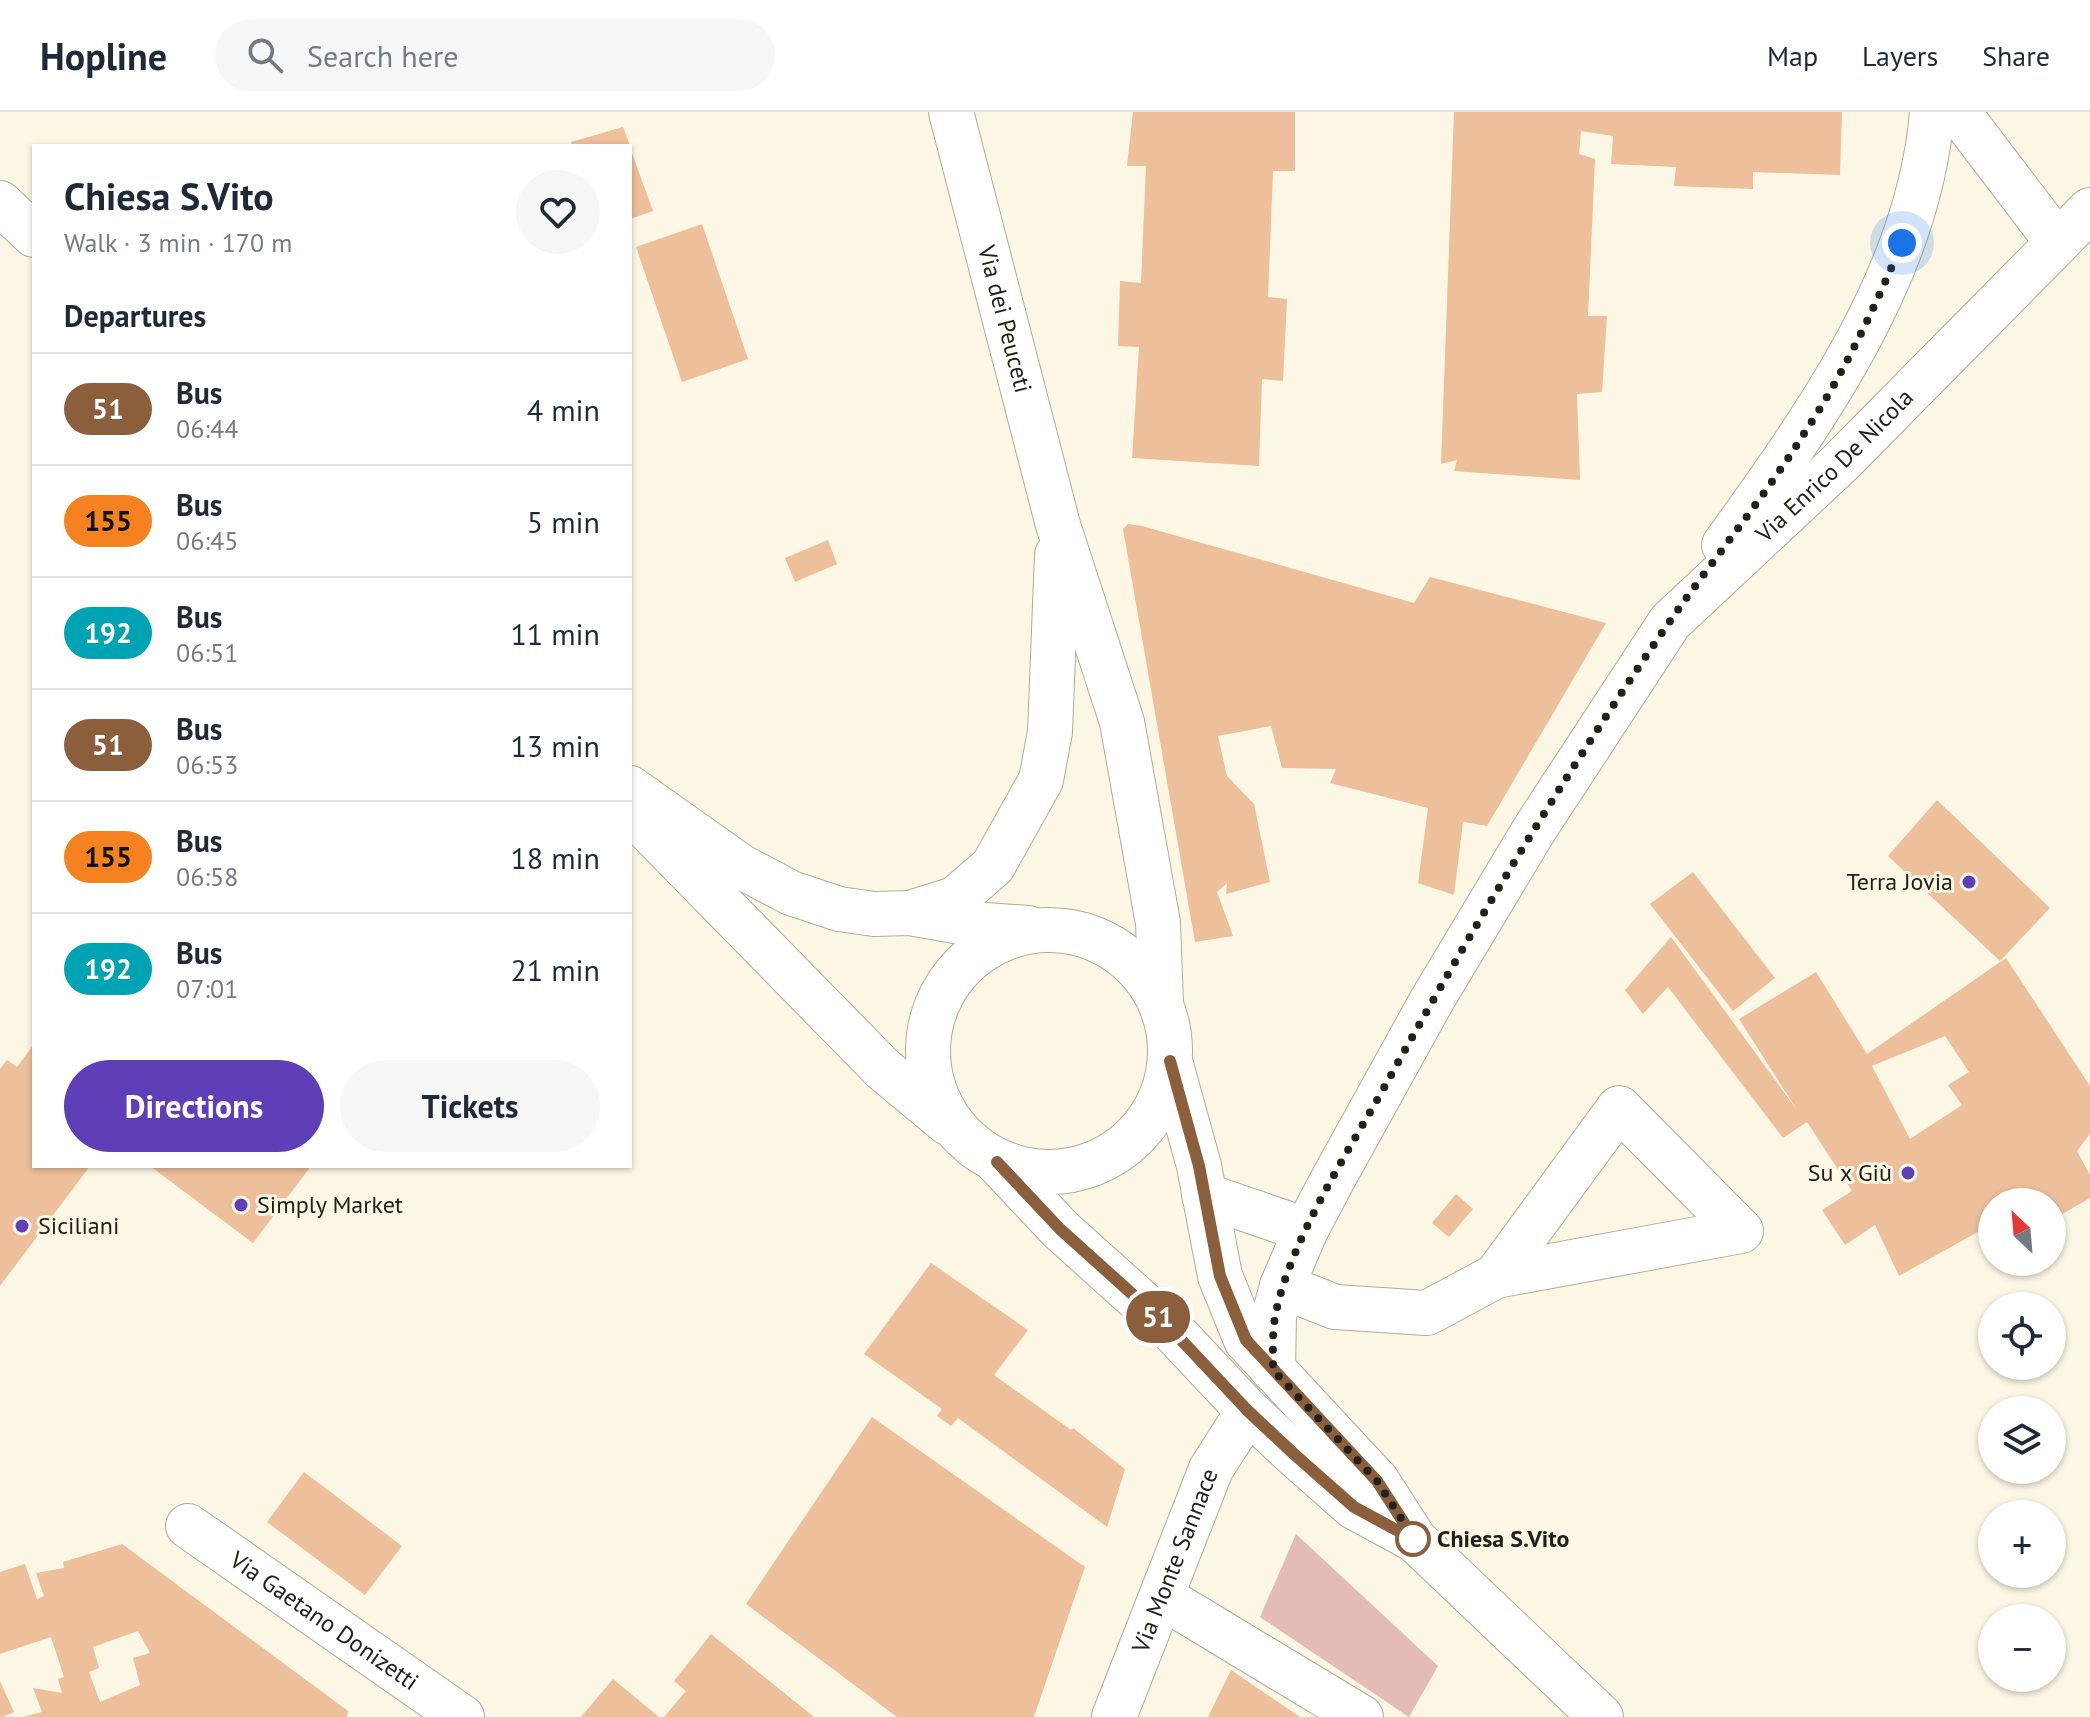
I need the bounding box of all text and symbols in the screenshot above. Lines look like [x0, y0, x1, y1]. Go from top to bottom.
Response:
search box [215, 19, 775, 91]
text: Hopline [40, 31, 167, 80]
icon: search [243, 33, 287, 77]
text: Search here [307, 36, 458, 75]
text: Map [1767, 37, 1818, 74]
text: Layers [1862, 37, 1938, 74]
text: Share [1982, 37, 2050, 74]
button: heart [516, 170, 600, 254]
text: Chiesa S.Vito [64, 171, 274, 220]
your location [1882, 223, 1922, 263]
text: Walk · 3 min · 170 m [64, 226, 292, 259]
street label: Via dei Peuceti [971, 241, 1039, 396]
text: Departures [64, 296, 206, 335]
text: Bus [176, 373, 223, 412]
street label: Via Enrico De Nicola [1748, 382, 1920, 549]
text: 51 [92, 390, 124, 427]
text: 4 min [527, 390, 600, 429]
text: 06:44 [176, 412, 238, 445]
text: Bus [176, 485, 223, 524]
text: 155 [84, 502, 132, 539]
text: 5 min [527, 502, 600, 541]
text: 06:45 [176, 524, 238, 557]
text: Bus [176, 597, 223, 636]
text: 192 [84, 614, 132, 651]
text: 11 min [510, 614, 600, 653]
text: 06:51 [176, 636, 238, 669]
text: Bus [176, 709, 223, 748]
text: 51 [92, 726, 124, 763]
text: 13 min [510, 726, 600, 765]
text: 06:53 [176, 748, 238, 781]
text: Bus [176, 821, 223, 860]
text: 155 [84, 838, 132, 875]
text: 18 min [510, 838, 600, 877]
text: 06:58 [176, 860, 238, 893]
place label: Terra Jovia [1846, 866, 1953, 897]
marker: Terra Jovia [1960, 873, 1978, 891]
text: Bus [176, 933, 223, 972]
text: 192 [84, 950, 132, 987]
text: 21 min [510, 950, 600, 989]
text: 07:01 [176, 972, 238, 1005]
button: Directions [64, 1060, 324, 1152]
button: Tickets [340, 1060, 600, 1152]
place label: Su x Giù [1808, 1157, 1892, 1188]
marker: Su x Giù [1899, 1164, 1917, 1182]
north arrow [1978, 1188, 2066, 1276]
map controls [1978, 1188, 2066, 1692]
place label: Simply Market [257, 1189, 403, 1220]
marker: Simply Market [232, 1196, 250, 1214]
place label: Siciliani [38, 1210, 119, 1241]
marker: Siciliani [13, 1217, 31, 1235]
line badge: 51 [1122, 1291, 1194, 1343]
button: locate [1978, 1292, 2066, 1380]
text: 51 [1142, 1298, 1174, 1335]
button: layers [1978, 1396, 2066, 1484]
street label: Via Monte Sannace [1124, 1464, 1225, 1658]
button: + [1978, 1500, 2066, 1588]
marker: Chiesa S.Vito [1396, 1522, 1430, 1556]
place label: Chiesa S.Vito [1437, 1523, 1570, 1554]
street label: Via Gaetano Donizetti [223, 1543, 425, 1697]
button: − [1978, 1604, 2066, 1692]

